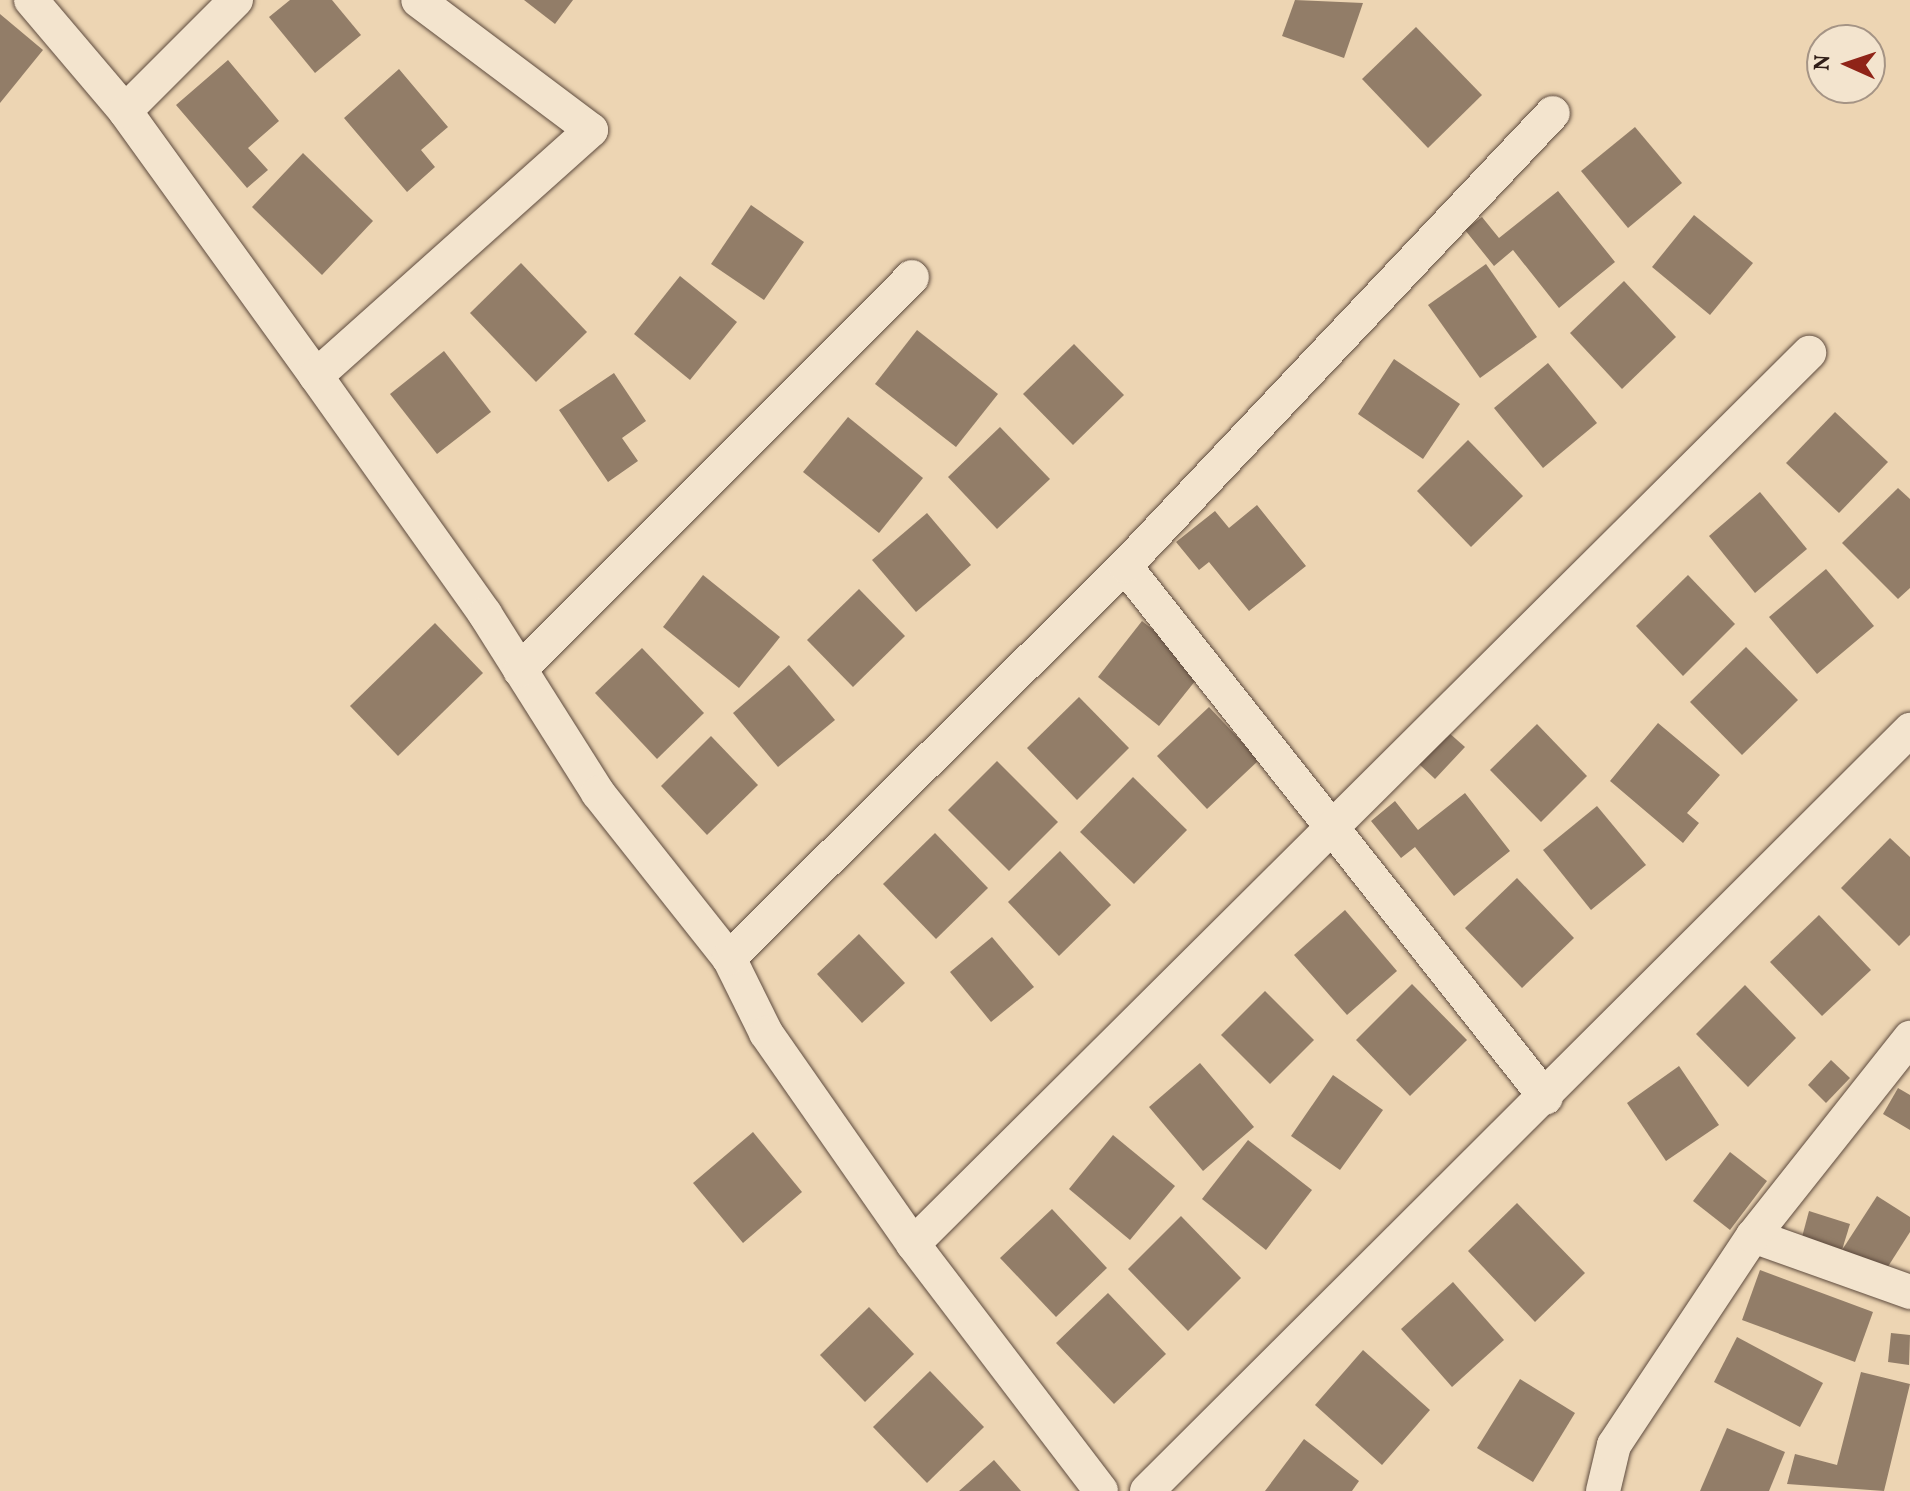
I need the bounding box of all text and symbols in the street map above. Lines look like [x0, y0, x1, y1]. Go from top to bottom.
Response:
north arrow [1806, 24, 1886, 104]
text: N [1808, 54, 1839, 72]

